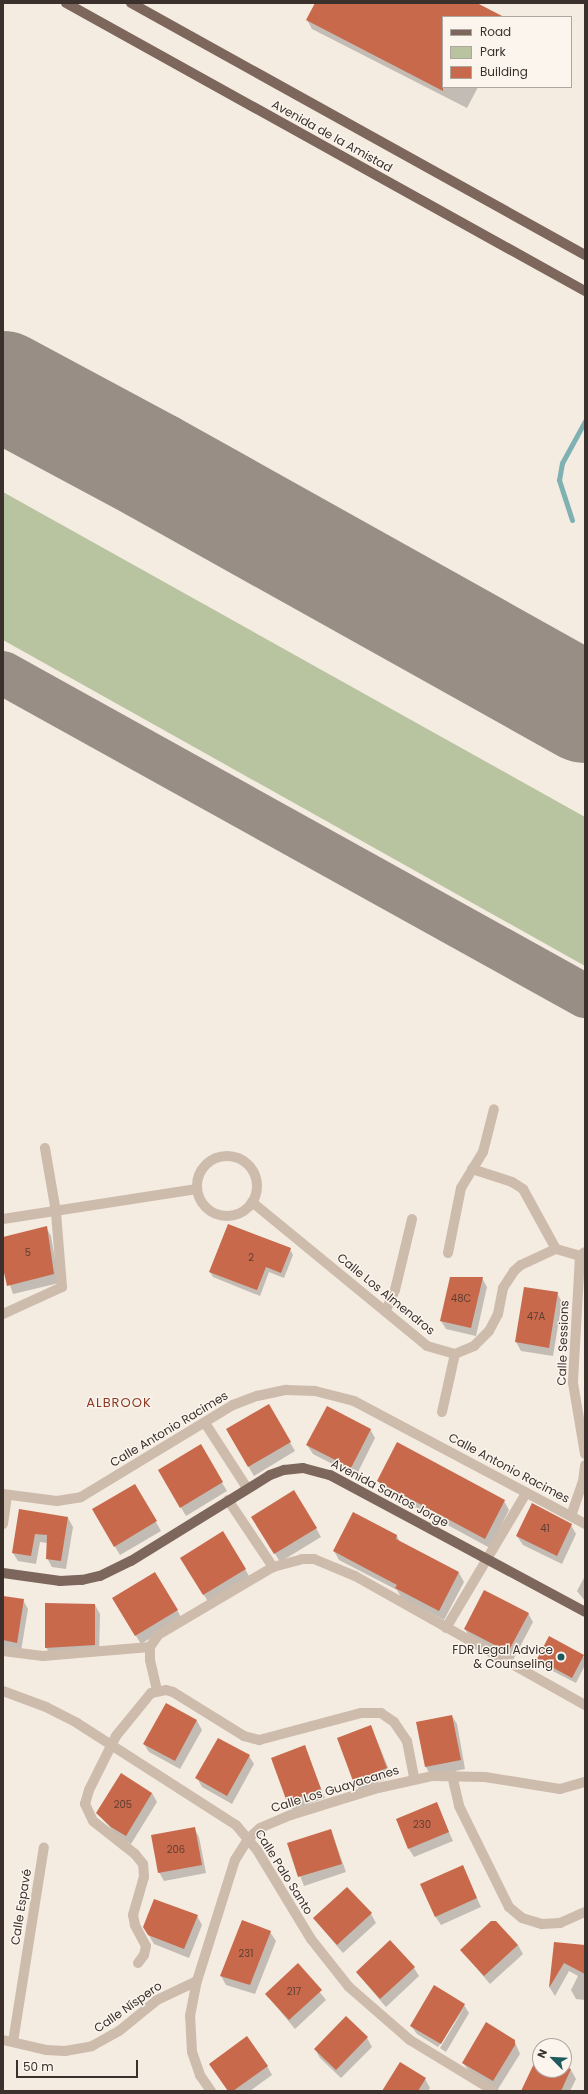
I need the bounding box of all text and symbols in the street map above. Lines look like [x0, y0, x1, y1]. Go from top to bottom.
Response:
legend [442, 16, 572, 88]
text: Road [480, 23, 511, 40]
text: Park [480, 43, 506, 60]
text: Building [480, 63, 528, 80]
street label: Avenida de la Amistad [269, 97, 395, 175]
house number: 5 [25, 1247, 31, 1259]
street label: Calle Los Almendros [334, 1250, 438, 1338]
house number: 2 [248, 1252, 254, 1264]
house number: 48C [451, 1293, 471, 1305]
street label: Calle Sessions [554, 1300, 572, 1386]
house number: 47A [527, 1311, 545, 1323]
street label: Calle Antonio Racimes [107, 1388, 231, 1470]
district label: ALBROOK [86, 1395, 152, 1411]
street label: Calle Antonio Racimes [446, 1430, 572, 1506]
street label: Avenida Santos Jorge [329, 1456, 451, 1530]
house number: 41 [540, 1523, 550, 1535]
place label: FDR Legal Advice & Counseling [452, 1643, 553, 1671]
marker: FDR Legal Advice & Counseling [556, 1652, 566, 1662]
street label: Calle Los Guayacanes [269, 1763, 401, 1815]
house number: 205 [114, 1799, 132, 1811]
house number: 230 [413, 1819, 431, 1831]
street label: Calle Palo Santo [252, 1827, 316, 1917]
house number: 206 [167, 1844, 185, 1856]
street label: Calle Espavé [8, 1868, 34, 1946]
house number: 231 [239, 1948, 253, 1960]
street label: Calle Níspero [91, 1978, 165, 2036]
house number: 217 [287, 1986, 301, 1998]
north arrow [532, 2038, 572, 2078]
text: N [533, 2046, 551, 2061]
scale bar [18, 2052, 140, 2078]
text: 50 m [23, 2058, 54, 2075]

